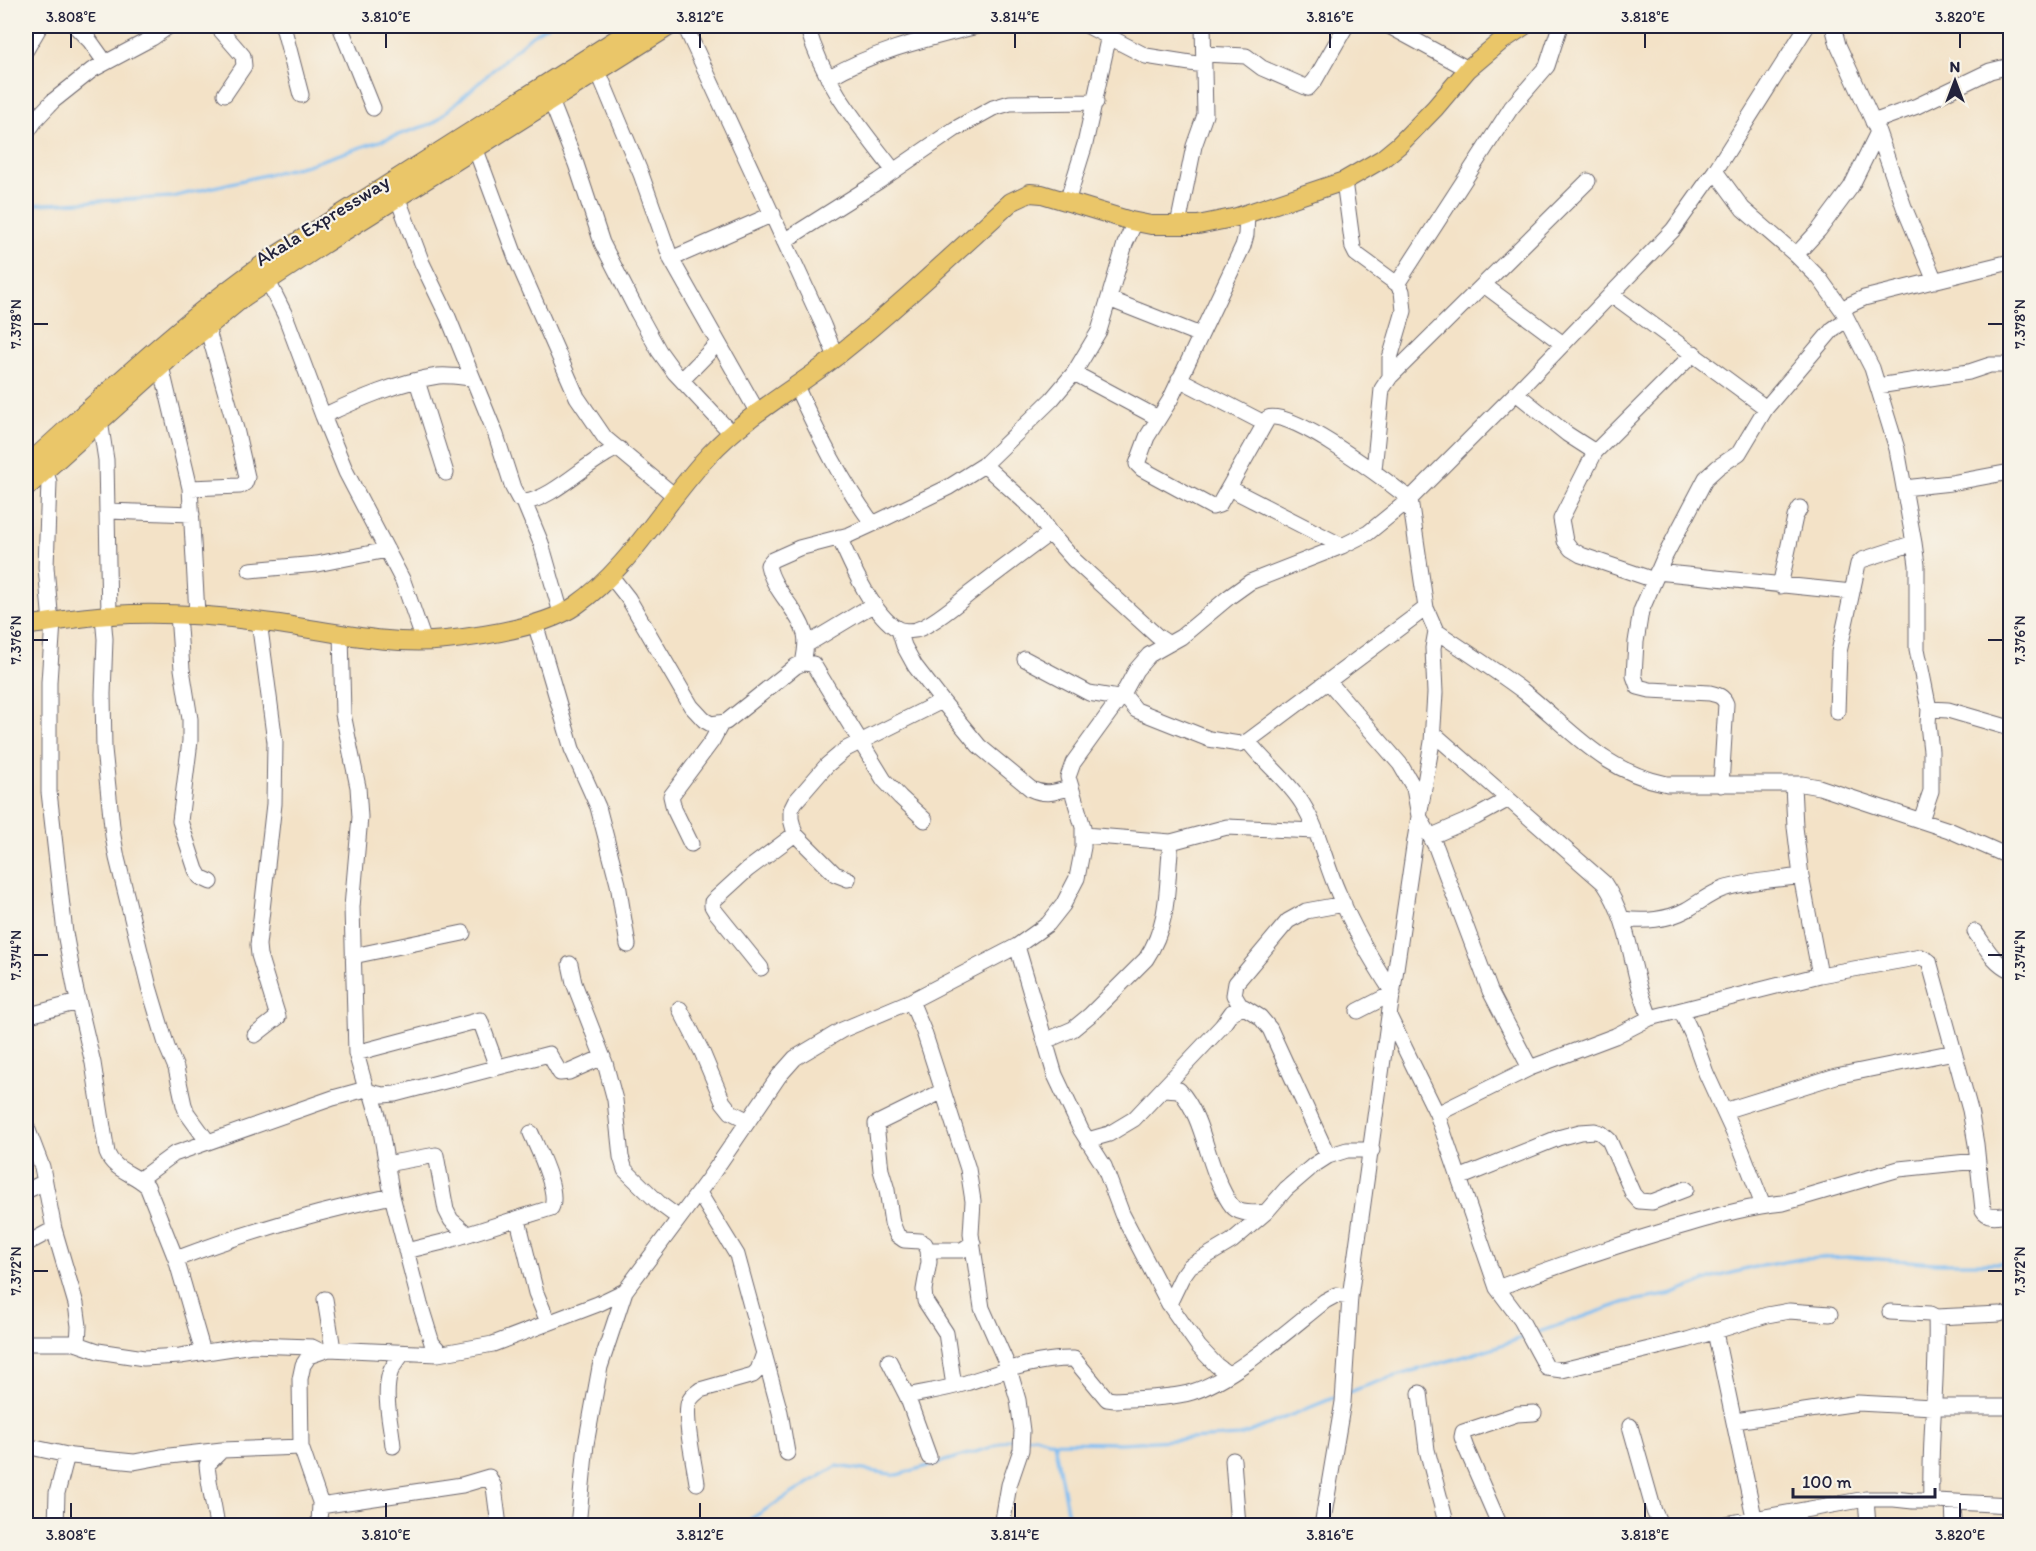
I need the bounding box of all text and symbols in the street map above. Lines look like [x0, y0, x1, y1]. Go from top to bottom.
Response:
text: 3.808°E [46, 8, 96, 26]
text: 3.810°E [362, 8, 411, 26]
text: 3.812°E [676, 8, 724, 26]
text: 3.814°E [991, 8, 1039, 26]
text: 3.816°E [1306, 8, 1354, 26]
text: 3.818°E [1621, 8, 1669, 26]
text: 3.820°E [1935, 8, 1985, 26]
north arrow [1925, 51, 1985, 111]
text: N [1950, 57, 1960, 76]
street label: Akala Expressway [250, 169, 394, 271]
text: 7.378°N [7, 299, 25, 349]
text: 7.378°N [2011, 299, 2029, 349]
text: 7.376°N [7, 615, 25, 665]
text: 7.376°N [2011, 615, 2029, 665]
text: 7.374°N [7, 930, 25, 980]
text: 7.374°N [2011, 930, 2029, 980]
text: 7.372°N [7, 1246, 25, 1296]
text: 7.372°N [2011, 1246, 2029, 1296]
scale bar [1793, 1461, 1936, 1499]
text: 100 m [1802, 1471, 1852, 1493]
text: 3.808°E [46, 1526, 96, 1544]
text: 3.810°E [362, 1526, 411, 1544]
text: 3.812°E [676, 1526, 724, 1544]
text: 3.814°E [991, 1526, 1039, 1544]
text: 3.816°E [1306, 1526, 1354, 1544]
text: 3.818°E [1621, 1526, 1669, 1544]
text: 3.820°E [1935, 1526, 1985, 1544]

